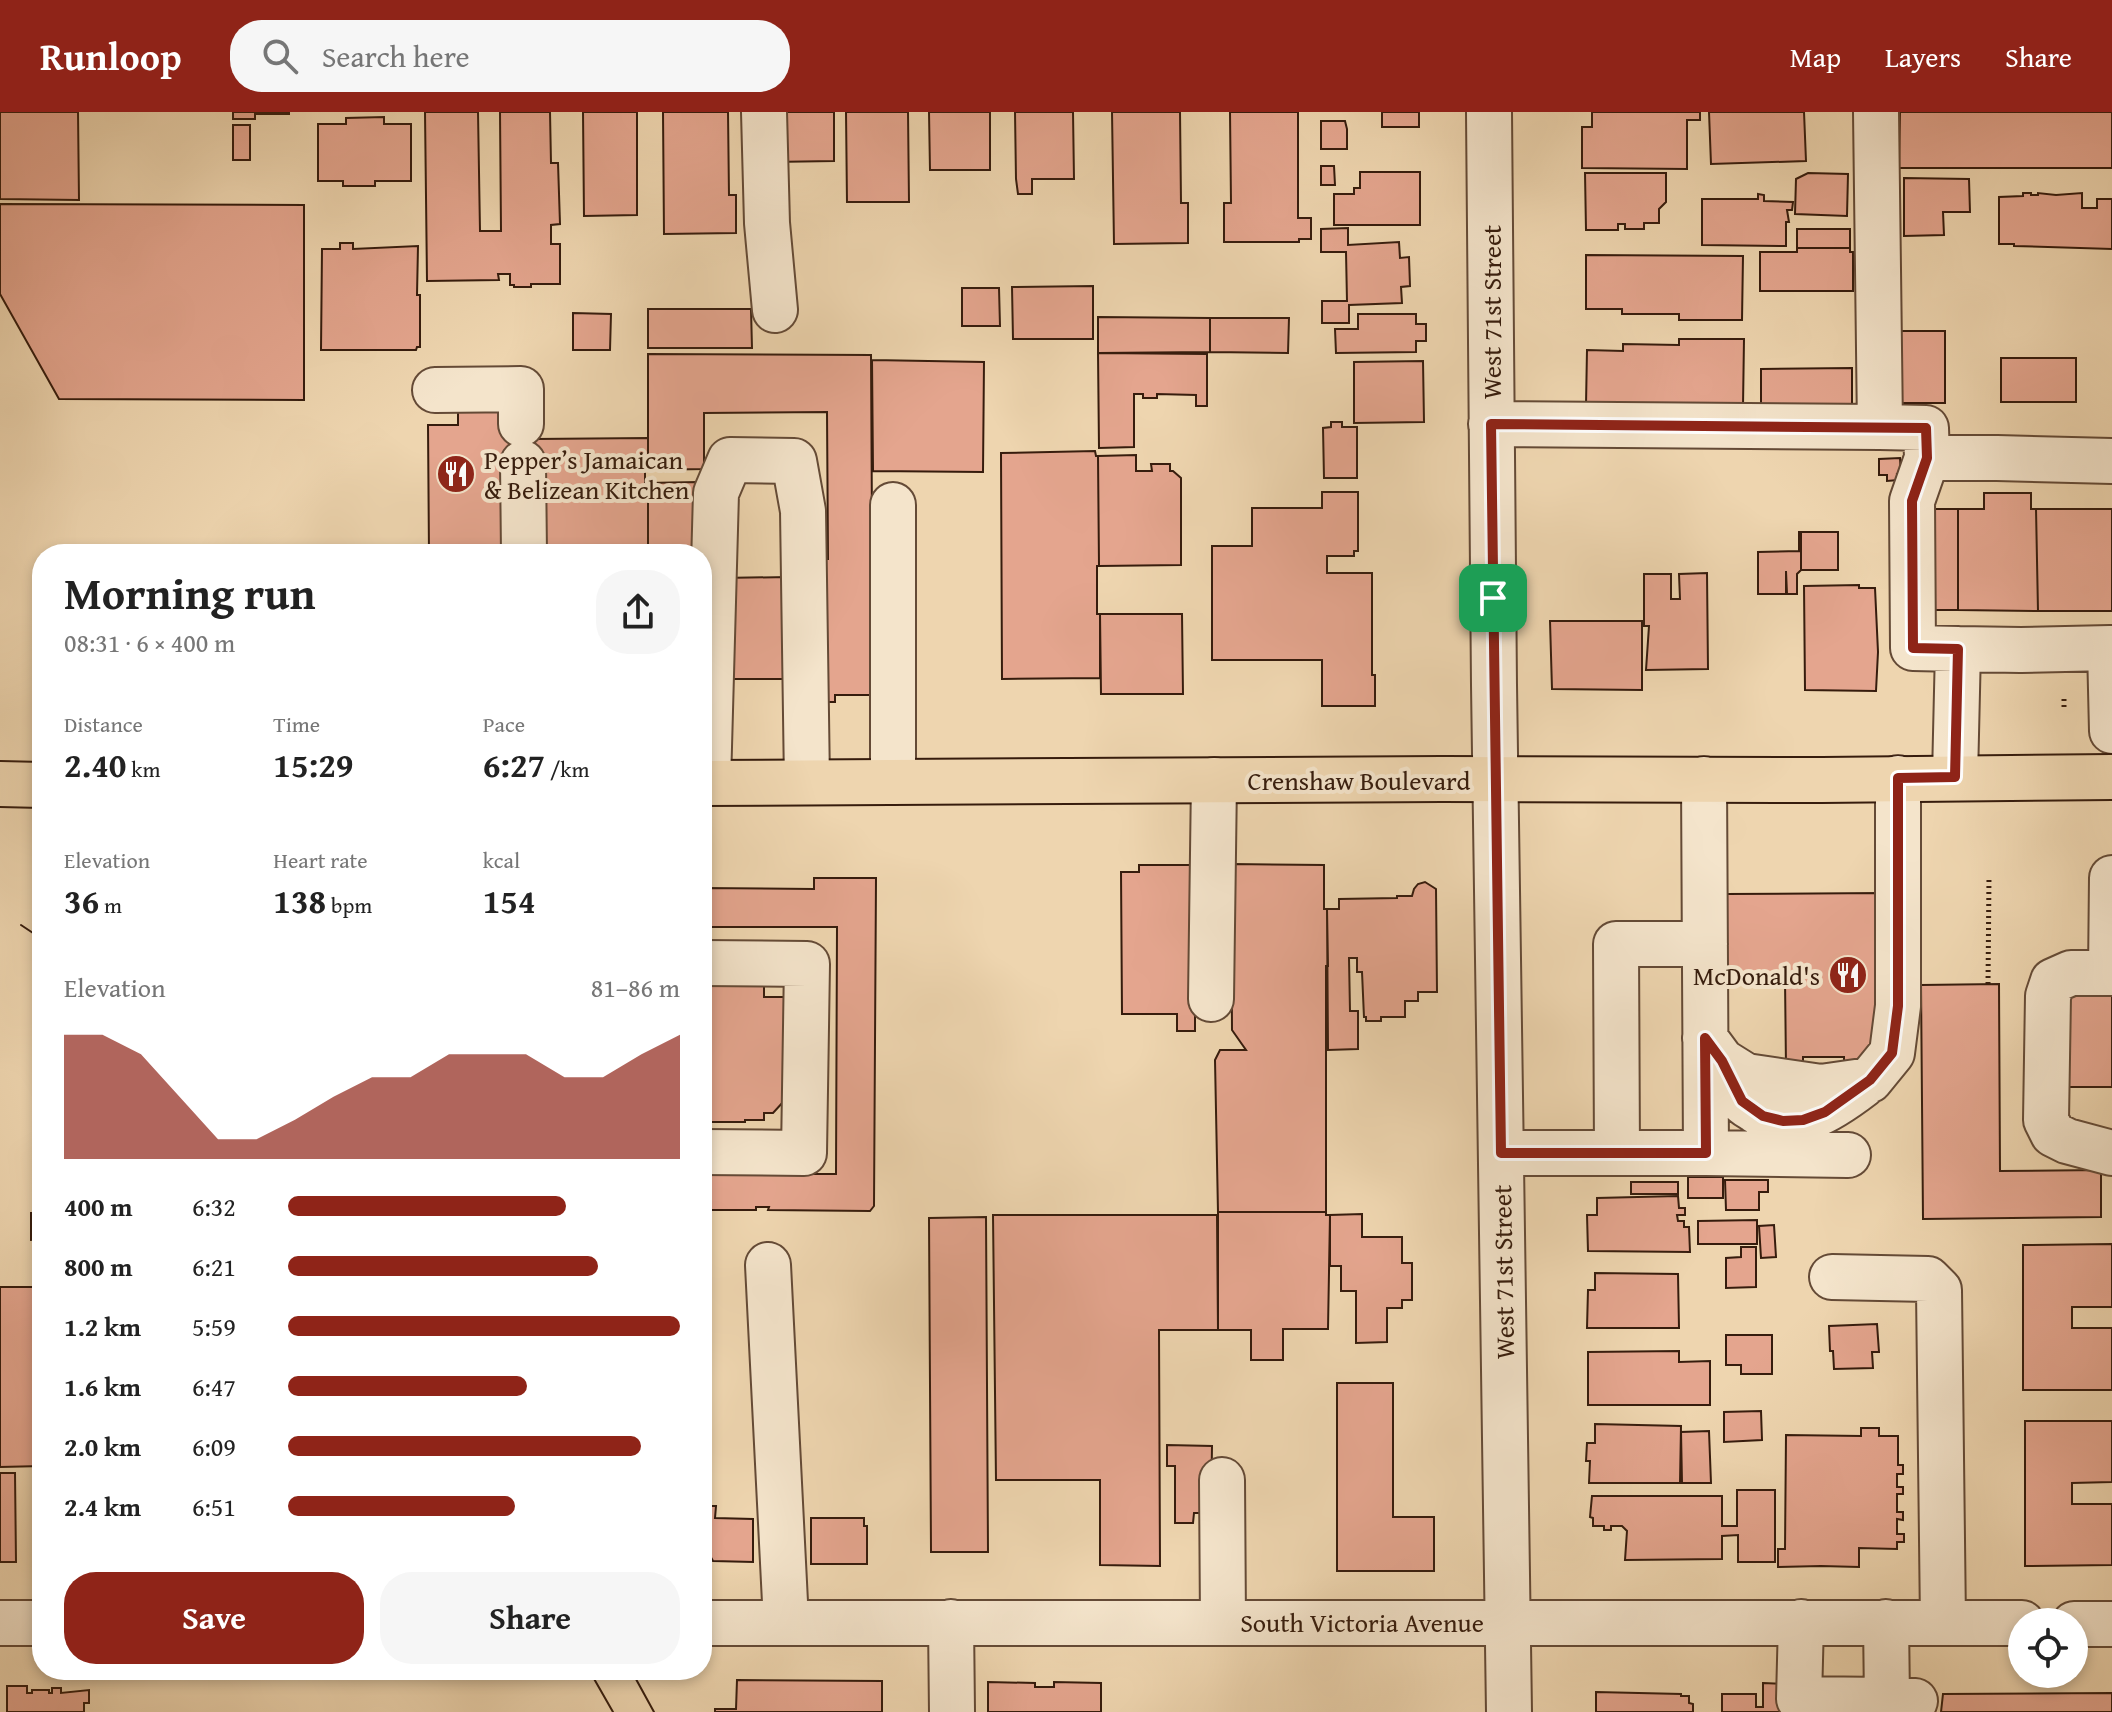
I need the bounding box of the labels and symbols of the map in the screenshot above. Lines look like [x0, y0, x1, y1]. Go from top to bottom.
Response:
street label: West 71st Street [1472, 225, 1511, 399]
place label: Pepper’s Jamaican & Belizean Kitchen [484, 440, 690, 509]
restaurant icon: Pepper’s Jamaican & Belizean Kitchen [435, 453, 477, 495]
pin [1459, 564, 1527, 632]
street label: Crenshaw Boulevard [1248, 761, 1471, 800]
restaurant icon: McDonald's [1827, 954, 1869, 996]
place label: McDonald's [1693, 956, 1820, 995]
street label: West 71st Street [1482, 1184, 1524, 1360]
street label: South Victoria Avenue [1240, 1603, 1484, 1642]

